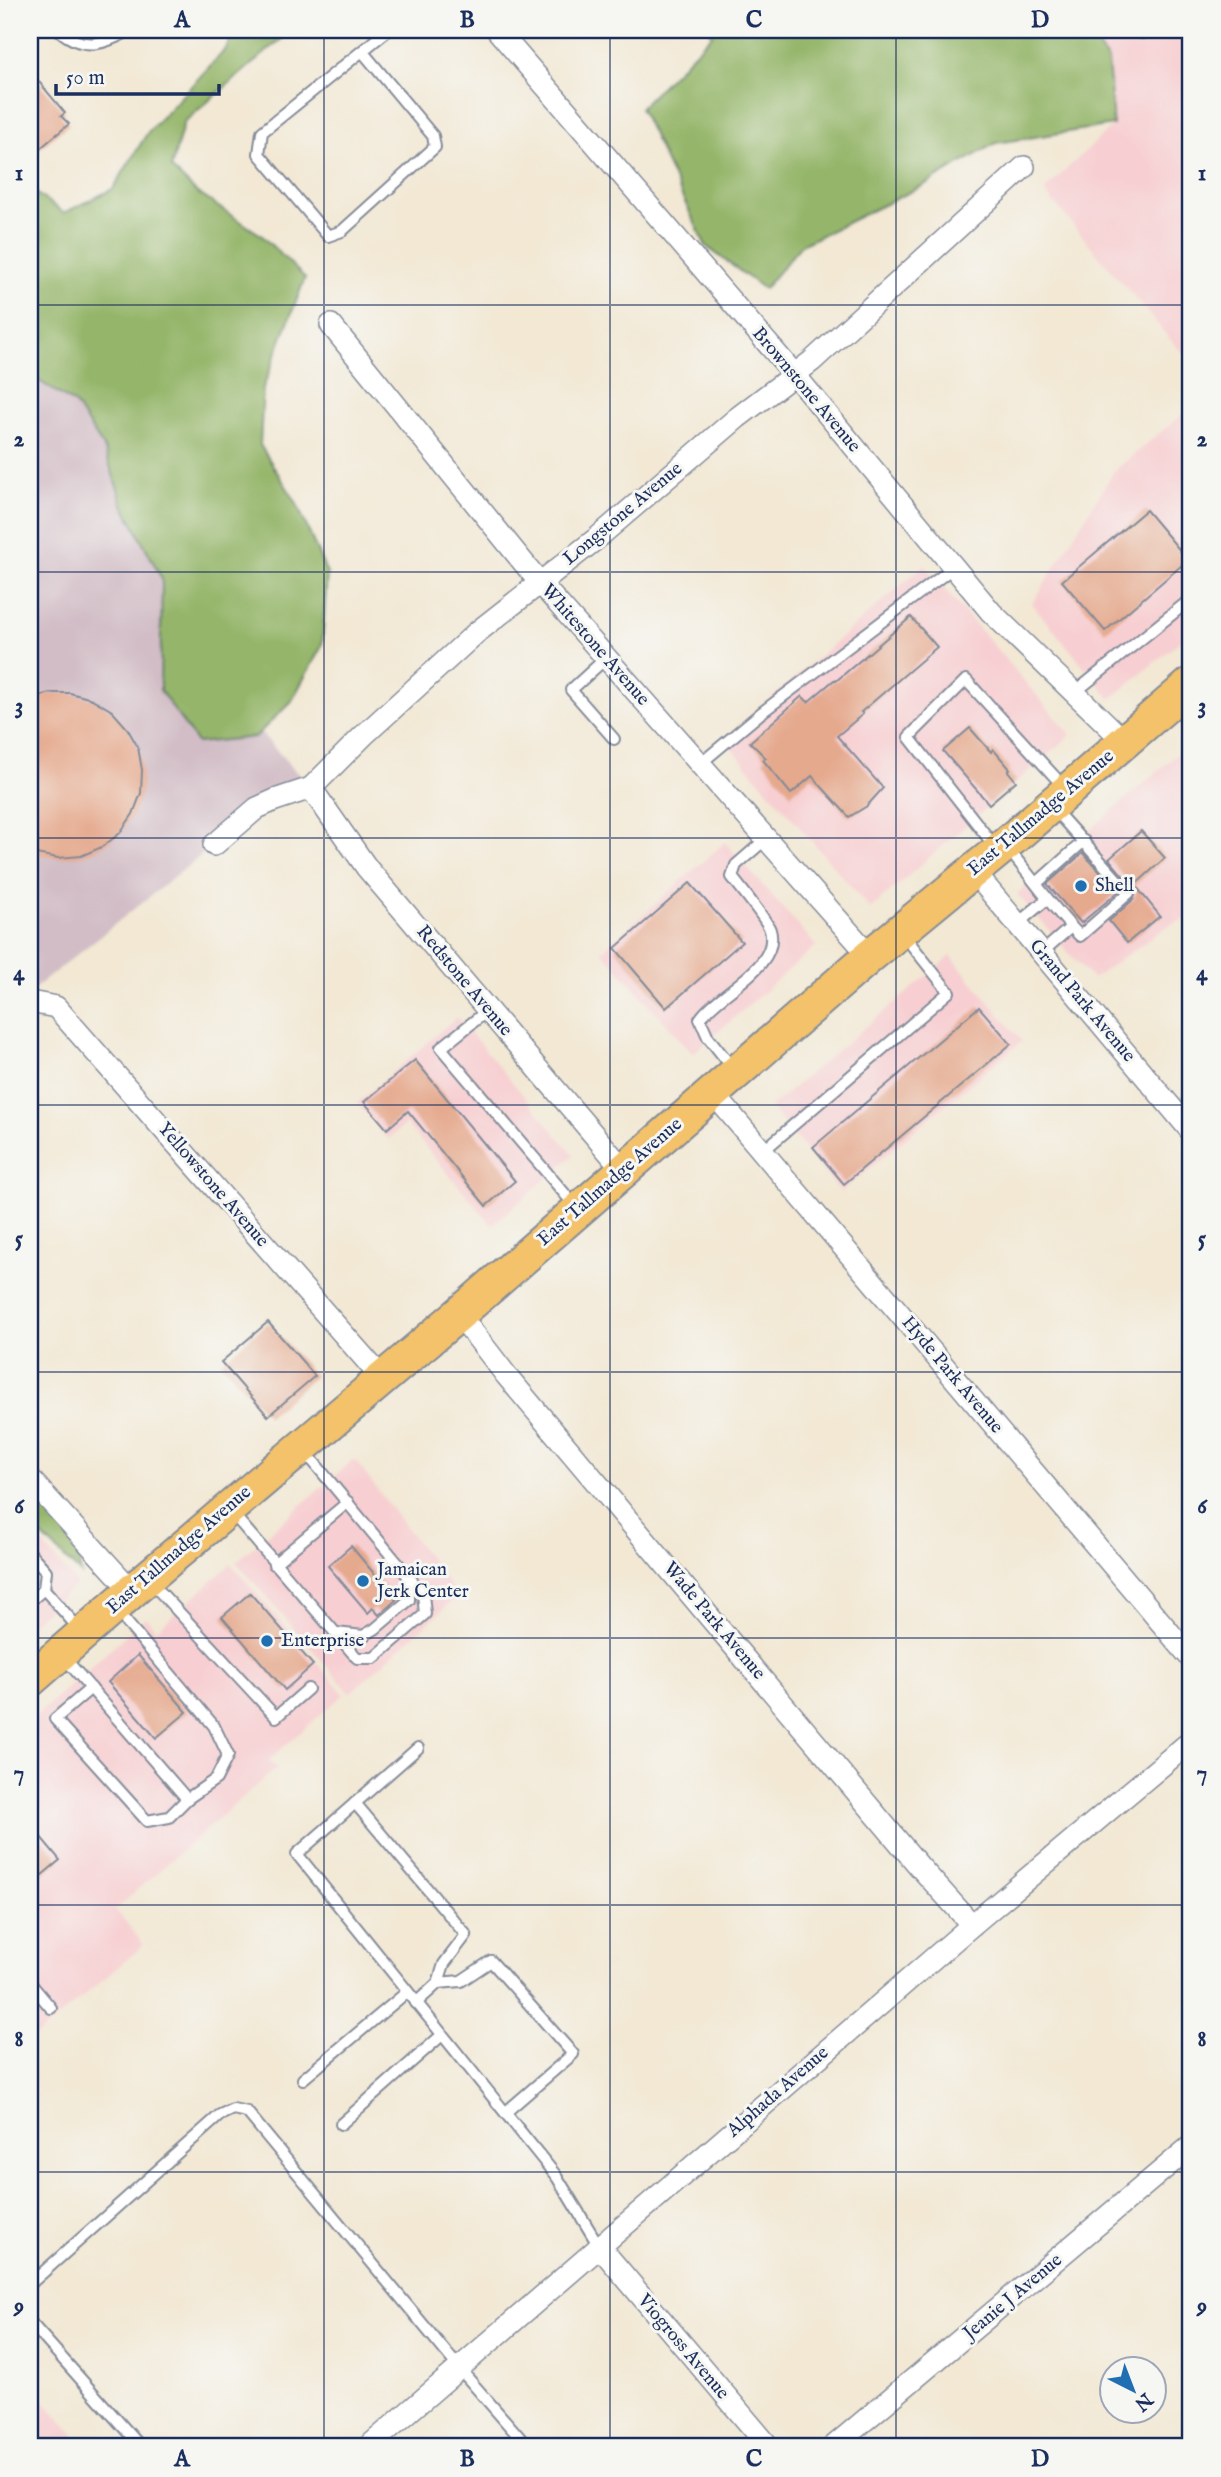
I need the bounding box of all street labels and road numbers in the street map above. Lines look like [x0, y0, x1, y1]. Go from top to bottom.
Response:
street label: Brownstone Avenue [746, 322, 866, 458]
street label: Longstone Avenue [558, 457, 688, 571]
street label: Whitestone Avenue [536, 579, 655, 711]
street label: East Tallmadge Avenue [963, 744, 1119, 881]
street label: Redstone Avenue [411, 921, 518, 1042]
street label: Grand Park Avenue [1024, 935, 1141, 1068]
street label: East Tallmadge Avenue [533, 1112, 688, 1251]
street label: Yellowstone Avenue [152, 1118, 274, 1253]
street label: Hyde Park Avenue [896, 1311, 1008, 1439]
street label: East Tallmadge Avenue [102, 1480, 257, 1619]
street label: Wade Park Avenue [658, 1557, 770, 1685]
street label: Alphada Avenue [721, 2041, 834, 2143]
street label: Jeanie J Avenue [957, 2248, 1068, 2347]
street label: Viogross Avenue [631, 2288, 734, 2405]

